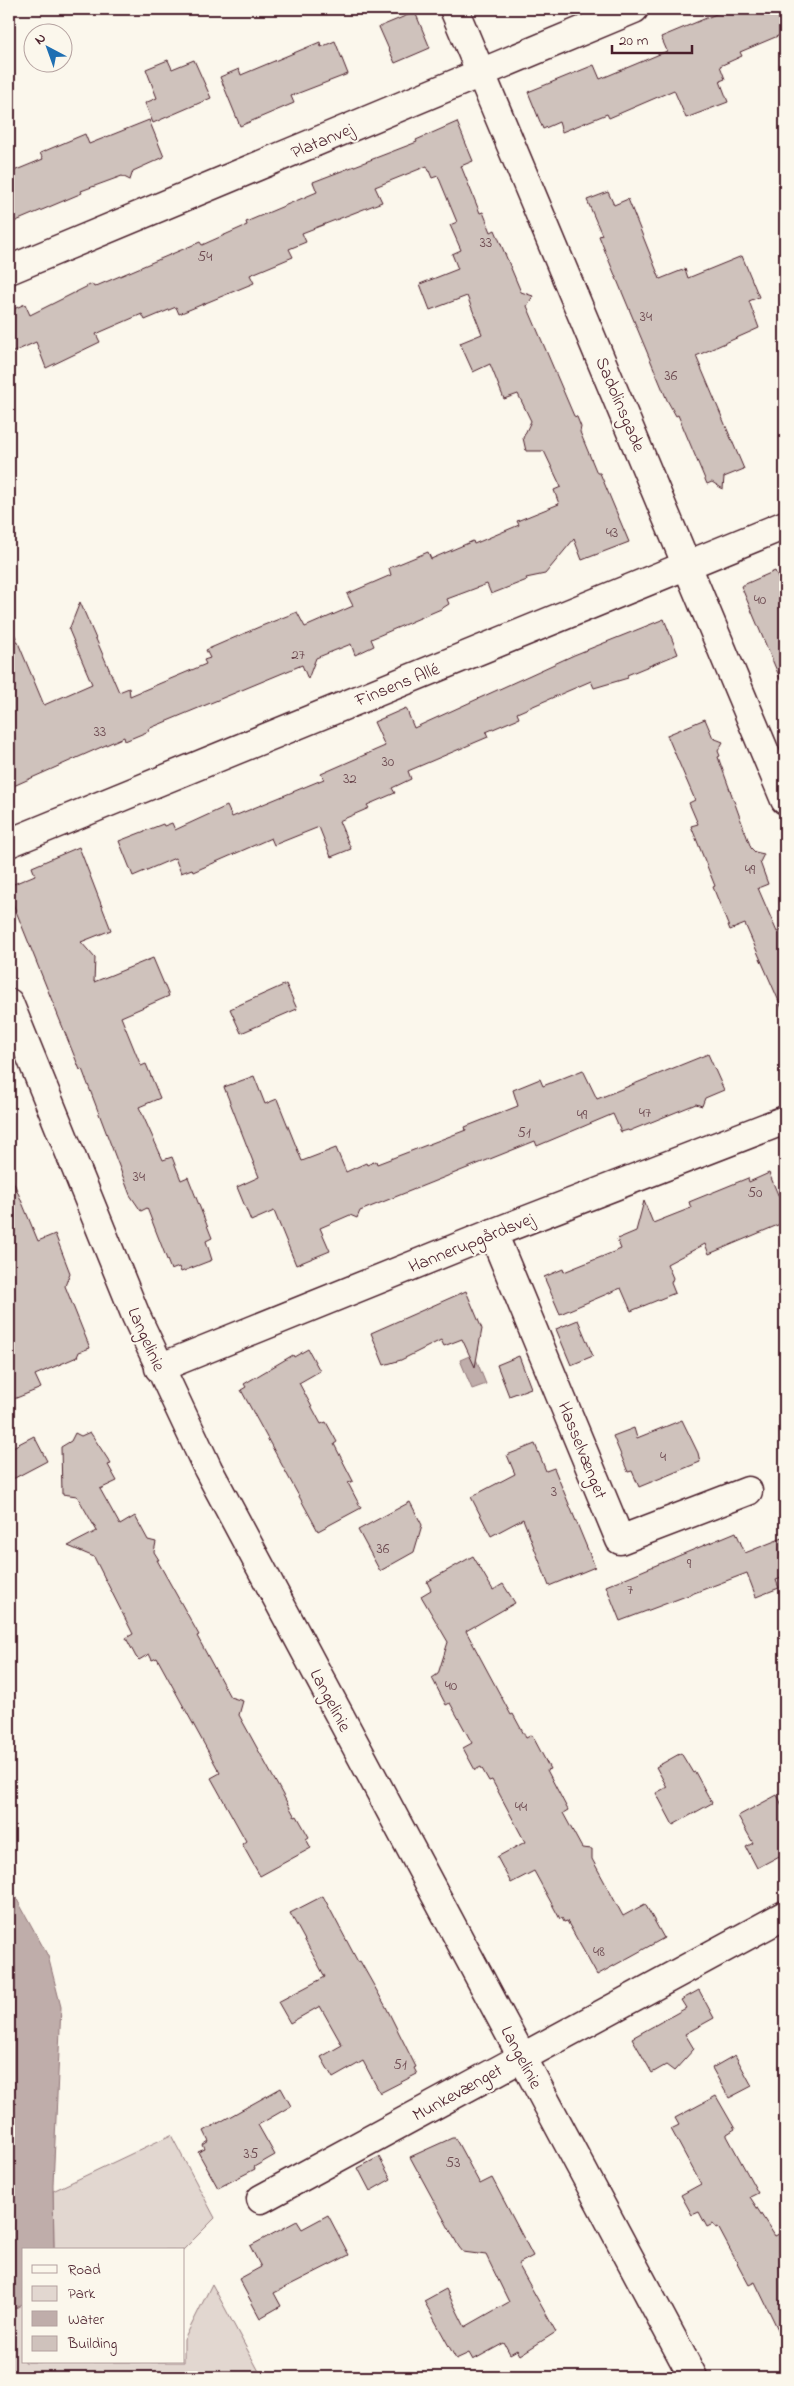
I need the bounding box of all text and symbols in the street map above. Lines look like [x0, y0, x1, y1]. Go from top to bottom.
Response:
north arrow [22, 22, 72, 72]
scale bar [612, 22, 692, 54]
text: N [30, 28, 51, 50]
text: 20 m [619, 30, 649, 52]
street label: Platanvej [287, 117, 359, 167]
house number: 33 [480, 232, 492, 254]
house number: 54 [198, 246, 212, 268]
house number: 34 [640, 306, 652, 328]
street label: Sadolinsgade [587, 353, 651, 457]
house number: 36 [665, 365, 678, 387]
house number: 43 [606, 522, 618, 544]
house number: 40 [754, 589, 767, 611]
house number: 27 [291, 644, 305, 666]
street label: Finsens Allé [351, 657, 445, 715]
house number: 33 [94, 721, 106, 743]
house number: 30 [382, 751, 395, 773]
house number: 32 [343, 768, 357, 790]
house number: 49 [745, 859, 756, 881]
house number: 47 [639, 1102, 651, 1124]
house number: 49 [577, 1104, 588, 1126]
house number: 51 [517, 1122, 531, 1144]
house number: 34 [133, 1166, 145, 1188]
house number: 50 [747, 1182, 763, 1204]
street label: Hannerupgårdsvej [405, 1207, 539, 1282]
street label: Langelinie [119, 1304, 171, 1377]
street label: Hasselvænget [549, 1398, 612, 1504]
house number: 4 [660, 1446, 666, 1468]
house number: 3 [551, 1481, 557, 1503]
house number: 36 [377, 1538, 390, 1560]
house number: 9 [687, 1553, 692, 1575]
house number: 7 [627, 1579, 633, 1601]
street label: Langelinie [301, 1665, 357, 1738]
house number: 40 [445, 1675, 458, 1697]
house number: 44 [515, 1796, 527, 1818]
house number: 48 [593, 1941, 605, 1963]
street label: Langelinie [492, 2022, 548, 2095]
house number: 51 [393, 2054, 407, 2076]
street label: Munkevænget [408, 2058, 508, 2130]
house number: 35 [244, 2143, 259, 2165]
house number: 53 [446, 2152, 460, 2174]
legend [22, 2248, 185, 2364]
text: Road [68, 2259, 101, 2281]
text: Park [68, 2283, 96, 2305]
text: Water [68, 2309, 104, 2331]
text: Building [67, 2333, 117, 2356]

